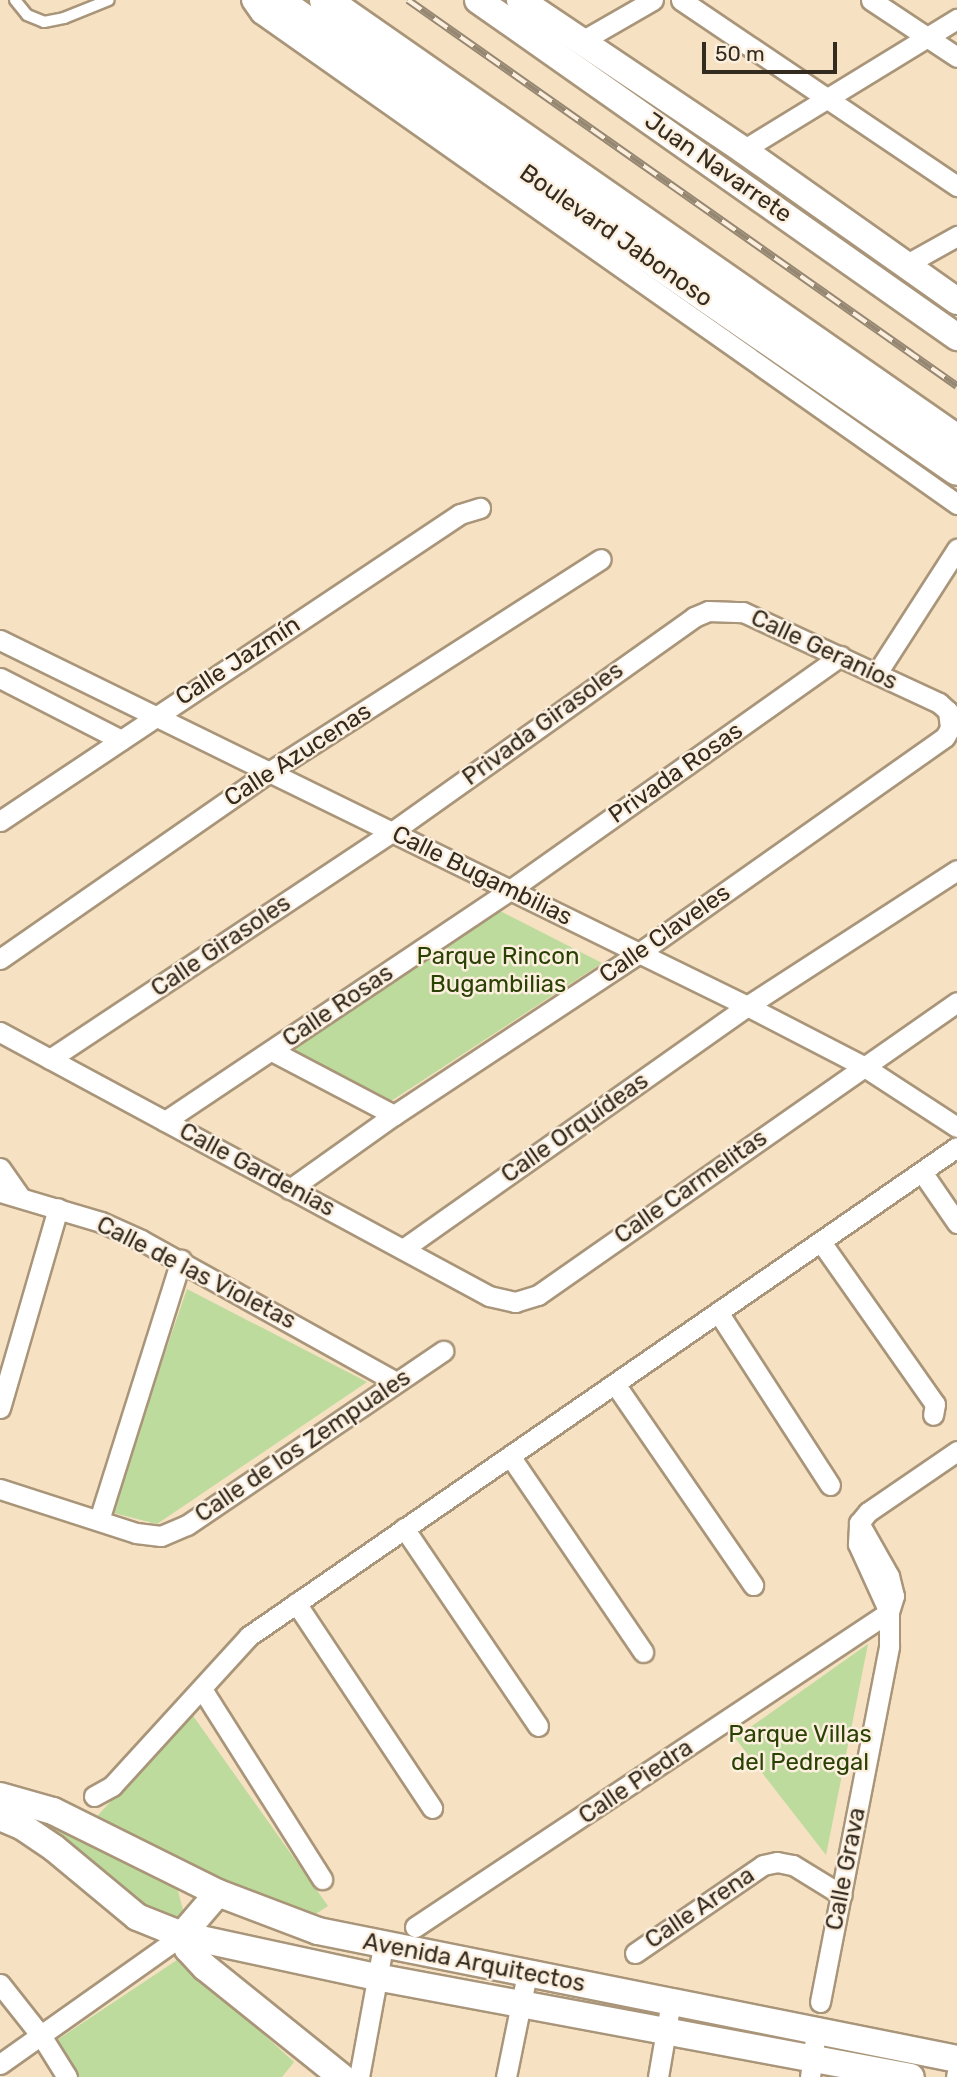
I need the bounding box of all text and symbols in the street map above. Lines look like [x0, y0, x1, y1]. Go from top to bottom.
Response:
scale bar [705, 28, 840, 72]
text: 50 m [715, 41, 765, 66]
street label: Juan Navarrete [639, 107, 797, 229]
street label: Boulevard Jabonoso [514, 159, 718, 313]
street label: Calle Geranios [746, 603, 902, 697]
street label: Calle Jazmín [170, 610, 306, 712]
street label: Privada Girasoles [457, 656, 629, 792]
street label: Calle Azucenas [219, 697, 377, 813]
street label: Privada Rosas [603, 716, 749, 830]
street label: Calle Bugambilias [387, 820, 577, 932]
street label: Calle Claveles [594, 878, 736, 990]
street label: Calle Girasoles [146, 889, 296, 1003]
park label: Parque Rincon Bugambilias [416, 943, 580, 999]
street label: Calle Rosas [277, 958, 399, 1054]
street label: Calle Orquídeas [496, 1067, 654, 1189]
street label: Calle Gardenias [174, 1117, 340, 1223]
street label: Calle Carmelitas [609, 1124, 773, 1250]
street label: Calle de las Violetas [91, 1210, 301, 1336]
street label: Calle de los Zempuales [190, 1363, 416, 1529]
park label: Parque Villas del Pedregal [728, 1721, 872, 1777]
street label: Calle Piedra [574, 1733, 698, 1831]
street label: Calle Grava [820, 1805, 872, 1933]
street label: Calle Arena [640, 1861, 760, 1955]
street label: Avenida Arquitectos [360, 1927, 588, 1999]

